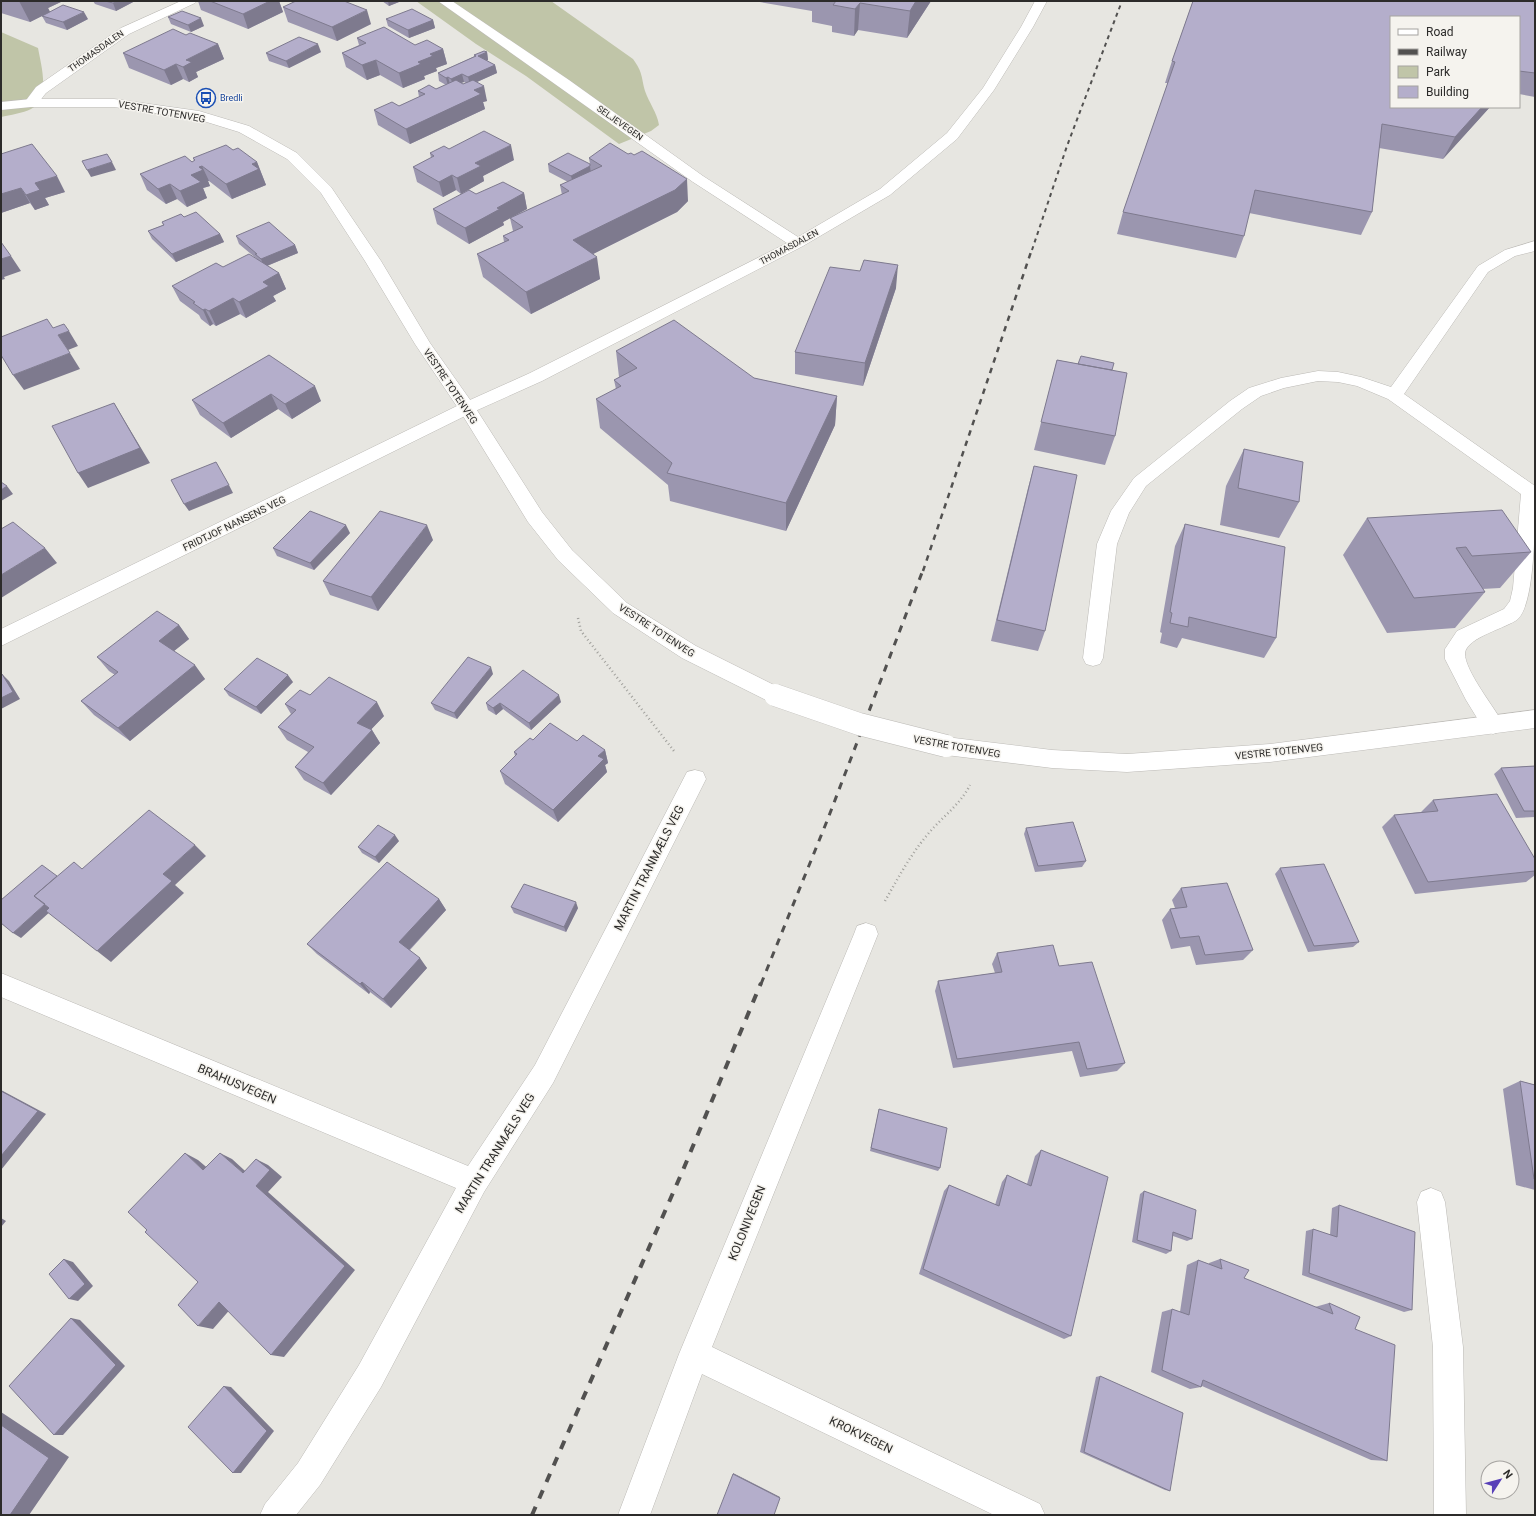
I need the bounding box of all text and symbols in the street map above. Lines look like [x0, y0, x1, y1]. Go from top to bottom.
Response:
legend [1390, 16, 1520, 108]
text: Road [1426, 25, 1454, 39]
street label: THOMASDALEN [66, 28, 126, 74]
text: Railway [1426, 45, 1467, 59]
text: Park [1426, 65, 1451, 79]
text: Building [1426, 85, 1469, 99]
bus stop icon: Bredli [195, 87, 217, 109]
place label: Bredli [220, 93, 243, 103]
street label: VESTRE TOTENVEG [117, 98, 207, 125]
street label: SELJEVEGEN [595, 103, 645, 143]
street label: THOMASDALEN [758, 227, 820, 267]
street label: VESTRE TOTENVEG [421, 347, 480, 426]
street label: FRIDTJOF NANSENS VEG [181, 494, 288, 553]
street label: VESTRE TOTENVEG [617, 602, 697, 659]
street label: VESTRE TOTENVEG [912, 733, 1002, 760]
street label: VESTRE TOTENVEG [1235, 741, 1324, 762]
street label: MARTIN TRANMÆLS VEG [611, 803, 687, 933]
street label: BRAHUSVEGEN [196, 1061, 278, 1107]
street label: MARTIN TRANMÆLS VEG [452, 1090, 538, 1216]
street label: KOLONIVEGEN [726, 1183, 768, 1263]
street label: KROKVEGEN [827, 1414, 895, 1456]
north arrow [1480, 1460, 1520, 1500]
text: N [1500, 1467, 1515, 1482]

